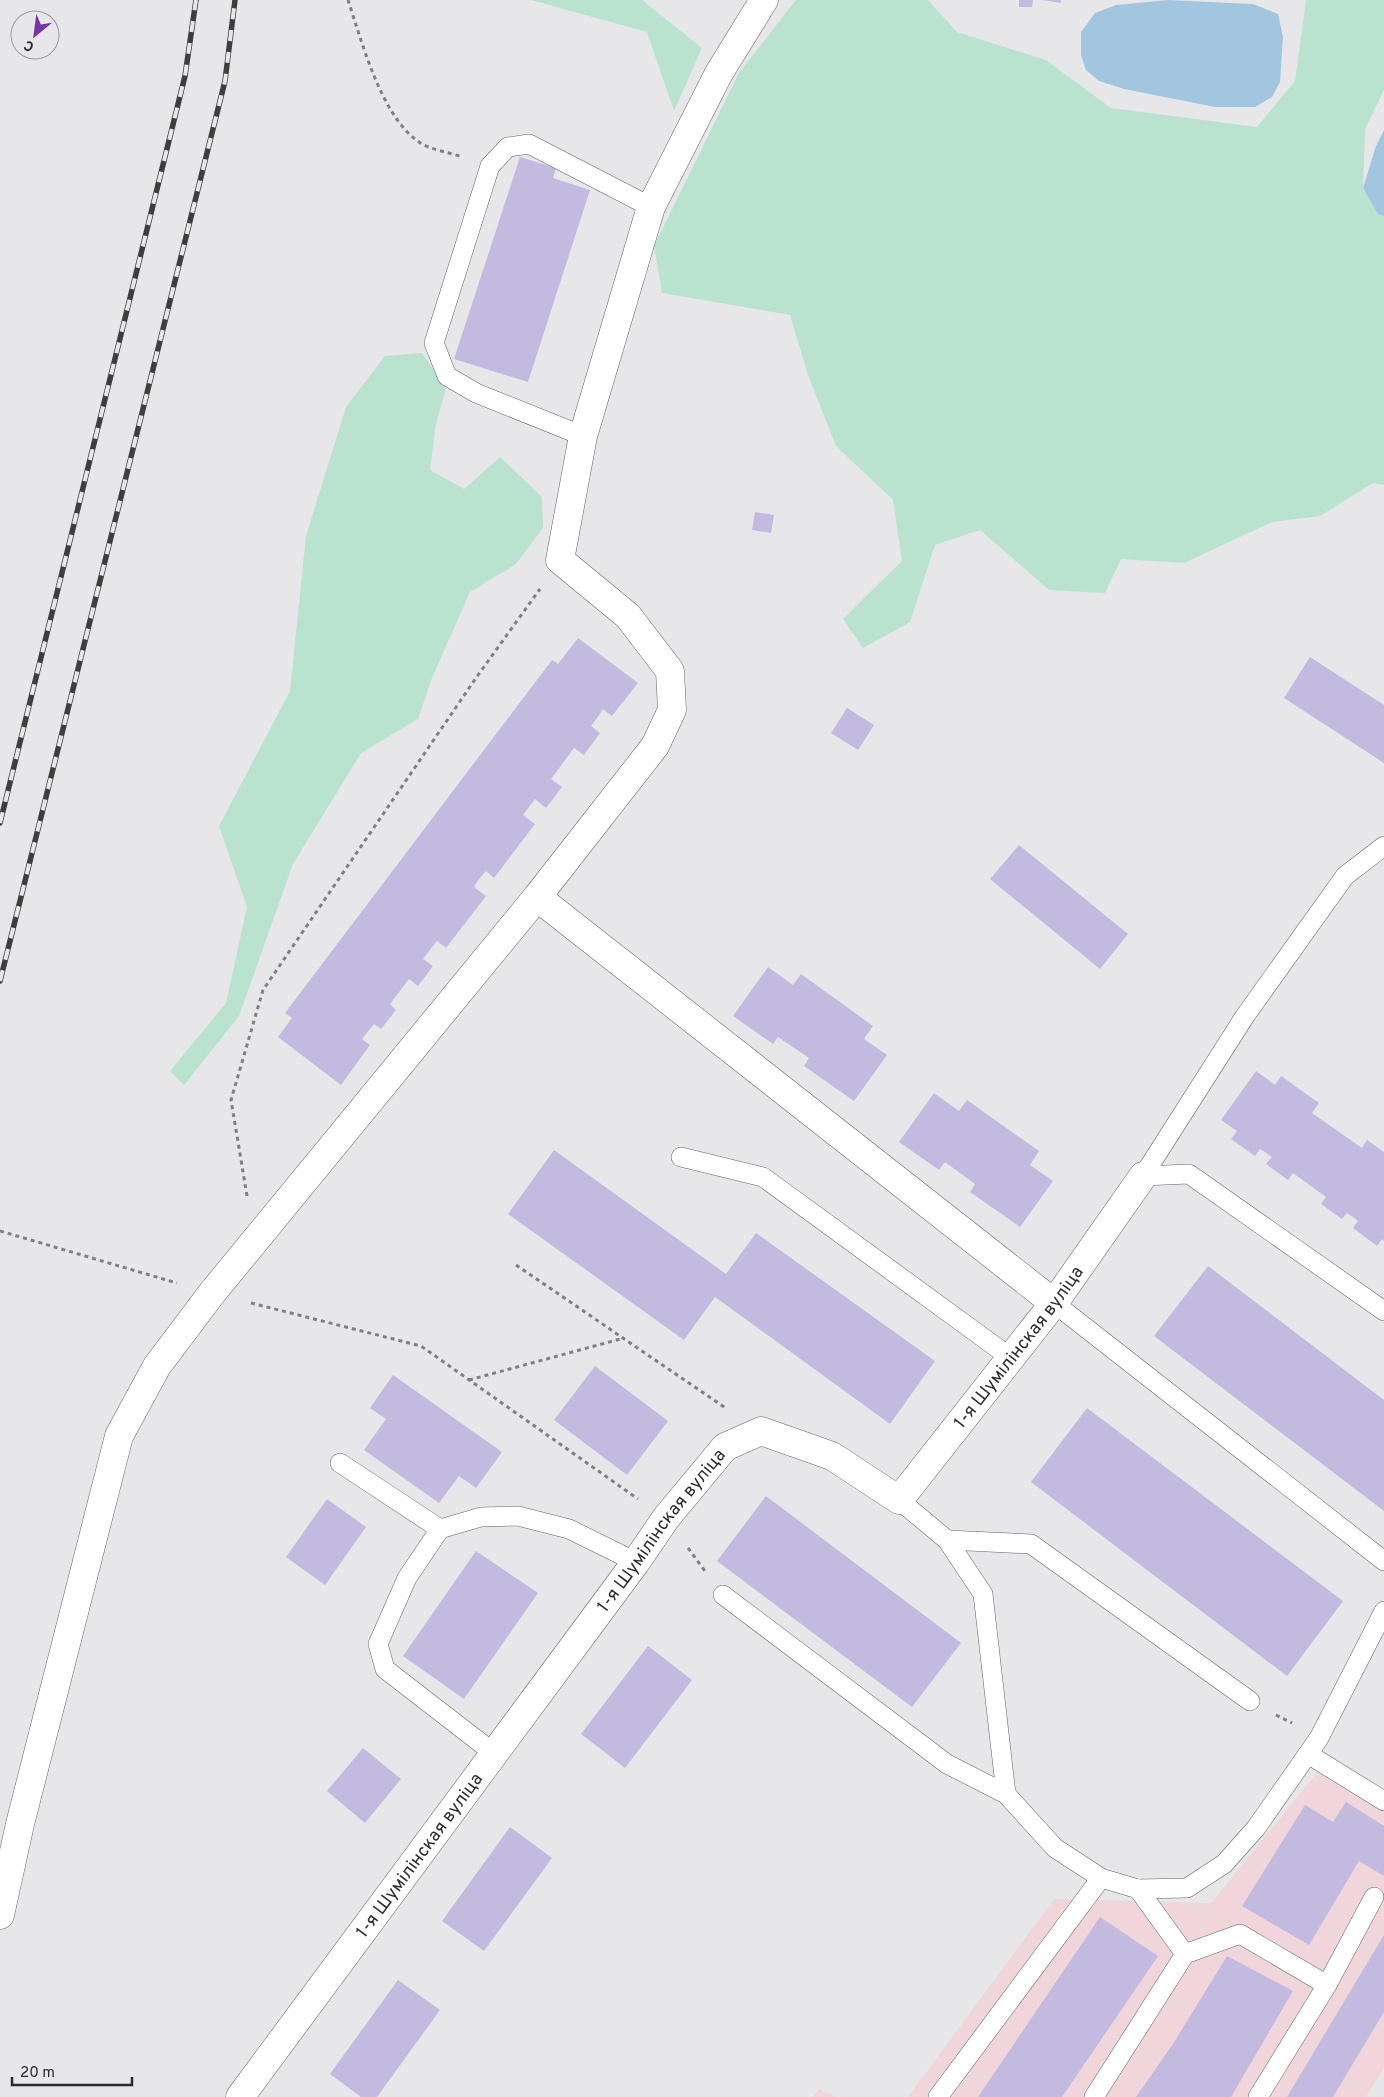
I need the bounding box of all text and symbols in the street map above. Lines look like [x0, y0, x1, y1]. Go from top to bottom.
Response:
north arrow [10, 10, 60, 60]
text: С [21, 35, 37, 55]
street label: 1-я Шумілінская вуліца [949, 1262, 1089, 1434]
street label: 1-я Шумілінская вуліца [593, 1445, 732, 1617]
street label: 1-я Шумілінская вуліца [352, 1769, 489, 1943]
scale bar [12, 2054, 132, 2086]
text: 20 m [20, 2064, 55, 2083]

